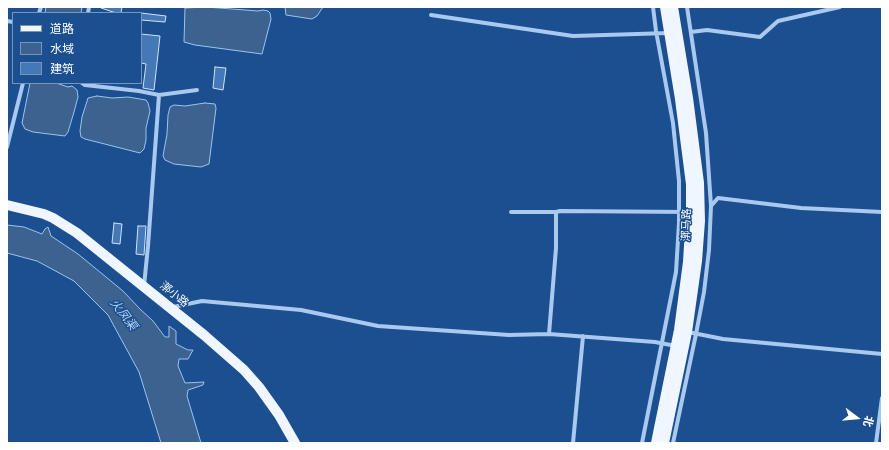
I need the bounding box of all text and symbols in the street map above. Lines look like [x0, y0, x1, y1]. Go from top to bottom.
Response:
legend [12, 12, 142, 84]
text: 道路 [50, 20, 74, 37]
text: 水域 [50, 40, 74, 57]
text: 建筑 [50, 60, 74, 77]
street label: 漷马路 [680, 208, 694, 242]
street label: 漷小路 [157, 279, 191, 311]
water label: 火凤渠 [106, 296, 140, 334]
north arrow [837, 398, 877, 438]
text: 北 [859, 414, 878, 429]

